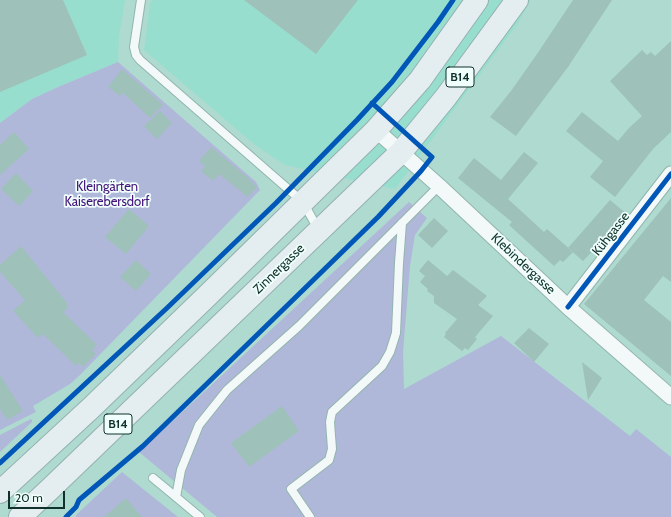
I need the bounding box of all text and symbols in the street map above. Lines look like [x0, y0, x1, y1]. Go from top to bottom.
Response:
road number: B14 [446, 67, 474, 87]
park label: Kleingärten Kaiserebersdorf [64, 179, 150, 210]
street label: Kühgasse [589, 209, 633, 259]
street label: Klebindergasse [488, 230, 558, 298]
street label: Zinnergasse [250, 241, 308, 297]
road number: B14 [104, 414, 132, 434]
scale bar [10, 483, 67, 509]
text: 20 m [15, 490, 43, 505]

